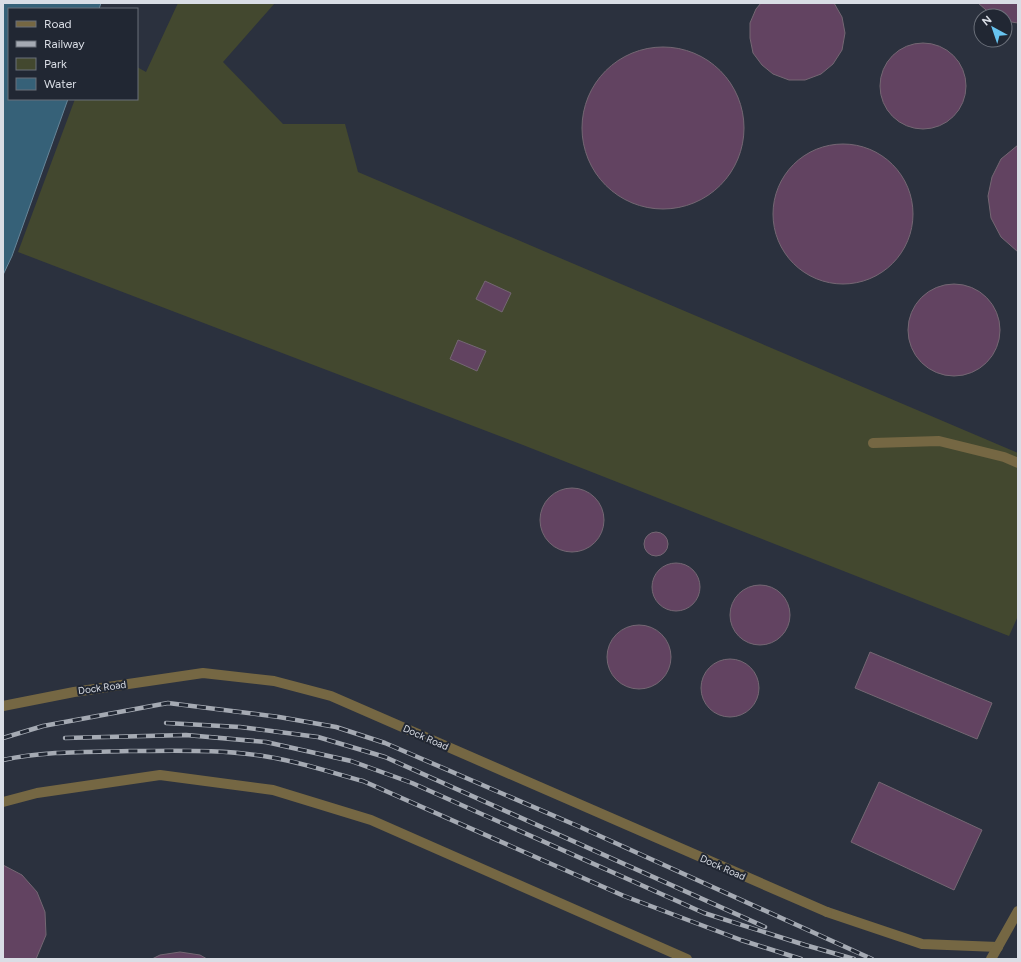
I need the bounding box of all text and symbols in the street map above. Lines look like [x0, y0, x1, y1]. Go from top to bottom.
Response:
legend [8, 8, 138, 100]
north arrow [973, 8, 1013, 48]
text: N [979, 13, 994, 28]
text: Road [44, 17, 72, 31]
text: Railway [44, 37, 85, 51]
text: Park [44, 57, 67, 71]
text: Water [44, 77, 76, 91]
street label: Dock Road [77, 678, 127, 697]
street label: Dock Road [401, 722, 451, 753]
street label: Dock Road [698, 852, 748, 883]

